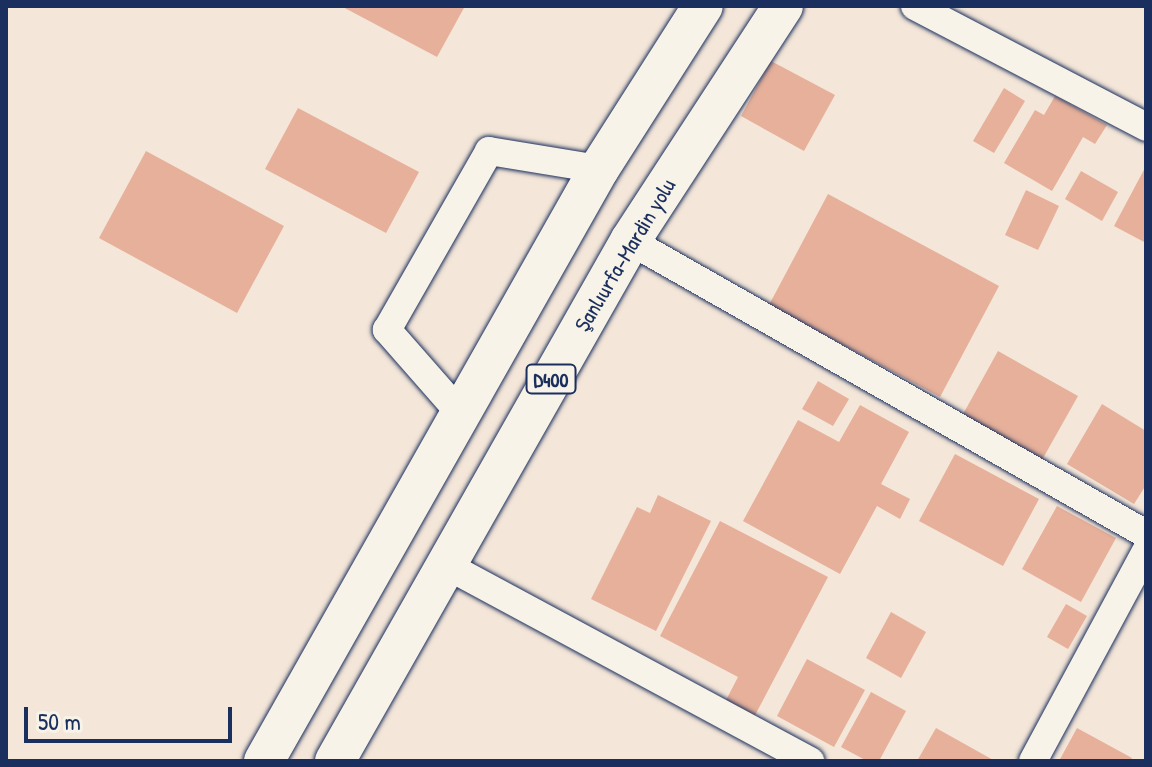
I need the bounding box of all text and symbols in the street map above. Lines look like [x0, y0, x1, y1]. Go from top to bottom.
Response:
street label: Şanlıurfa-Mardin yolu [569, 174, 681, 336]
road number: D400 [525, 363, 577, 395]
scale bar [28, 691, 236, 741]
text: 50 m [38, 705, 81, 737]

